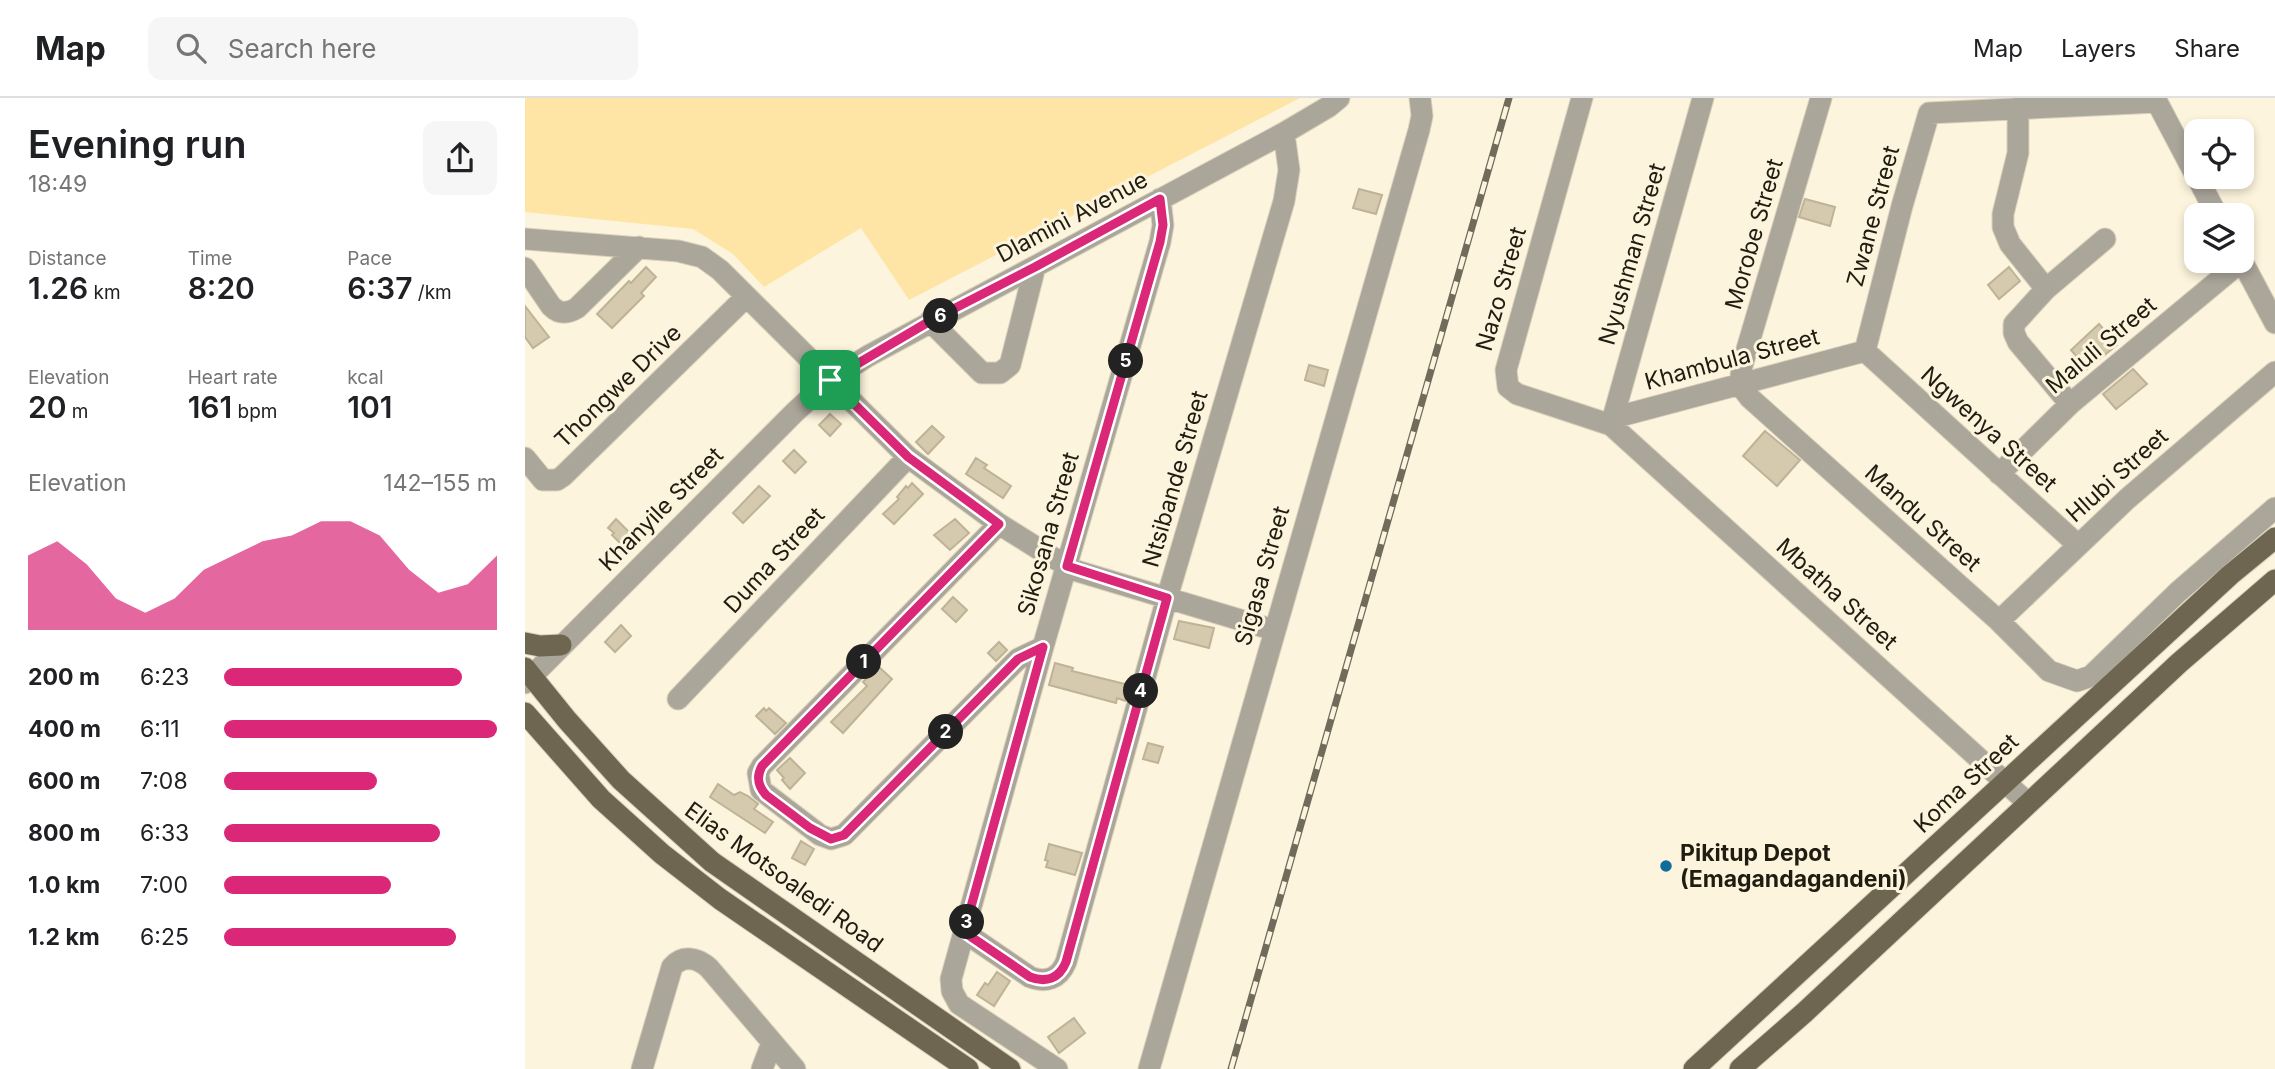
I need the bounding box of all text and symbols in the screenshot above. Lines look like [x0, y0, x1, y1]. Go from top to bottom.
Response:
search box [148, 17, 638, 80]
text: Map [35, 28, 106, 68]
icon: search [172, 29, 210, 67]
text: Search here [228, 33, 376, 64]
text: Map [1973, 34, 2023, 63]
text: Layers [2061, 34, 2136, 63]
text: Share [2174, 34, 2240, 63]
map controls [2184, 119, 2254, 273]
button: locate [2184, 119, 2254, 189]
text: Evening run [28, 121, 246, 167]
button: share [423, 121, 497, 195]
street label: Zwane Street [1841, 142, 1905, 289]
street label: Morobe Street [1719, 155, 1789, 313]
street label: Nyushman Street [1593, 159, 1671, 348]
street label: Dlamini Avenue [992, 165, 1152, 269]
text: 18:49 [28, 170, 87, 198]
button: layers [2184, 203, 2254, 273]
street label: Nazo Street [1470, 223, 1532, 354]
text: Distance [28, 247, 106, 270]
text: Time [188, 247, 232, 270]
text: Pace [347, 247, 392, 270]
text: 1.26 [28, 270, 88, 306]
text: 8:20 [188, 270, 255, 306]
text: 6:37 [347, 270, 412, 306]
text: km [88, 281, 121, 304]
text: /km [412, 281, 452, 304]
street label: Maluli Street [2040, 290, 2162, 399]
pin: 6 [923, 298, 959, 333]
text: 6 [934, 304, 947, 327]
street label: Thongwe Drive [549, 319, 687, 453]
street label: Khambula Street [1642, 322, 1823, 396]
pin: 5 [1109, 344, 1143, 378]
text: 5 [1119, 349, 1132, 372]
pin [800, 350, 860, 410]
icon: arrive [811, 361, 849, 399]
street label: Ngwenya Street [1915, 361, 2063, 498]
text: Elevation [28, 366, 109, 389]
text: Heart rate [188, 366, 278, 389]
text: kcal [347, 366, 384, 389]
street label: Ntsibande Street [1136, 387, 1214, 571]
text: 20 [28, 389, 66, 425]
text: 161 [188, 389, 232, 425]
text: 101 [347, 389, 393, 425]
text: m [66, 400, 88, 423]
text: bpm [232, 400, 277, 423]
street label: Hlubi Street [2060, 422, 2174, 528]
street label: Khanyile Street [593, 441, 729, 577]
street label: Sikosana Street [1011, 448, 1085, 619]
street label: Mandu Street [1859, 459, 1987, 578]
text: Elevation [28, 469, 127, 497]
text: 142–155 m [383, 469, 497, 497]
street label: Duma Street [718, 501, 830, 619]
street label: Sigasa Street [1229, 503, 1295, 649]
street label: Mbatha Street [1771, 532, 1904, 656]
pin: 1 [847, 644, 881, 680]
text: 1 [859, 650, 868, 673]
text: 200 m [28, 663, 100, 691]
text: 6:23 [140, 663, 189, 691]
pin: 4 [1123, 674, 1159, 708]
text: 4 [1134, 679, 1147, 702]
pin: 2 [929, 714, 963, 750]
text: 400 m [28, 715, 101, 743]
text: 6:11 [140, 715, 180, 743]
text: 2 [940, 720, 951, 743]
street label: Koma Street [1908, 727, 2024, 839]
text: 600 m [28, 767, 100, 795]
text: 7:08 [140, 767, 188, 795]
street label: Elias Motsoaledi Road [679, 796, 889, 958]
text: 800 m [28, 819, 100, 847]
text: 6:33 [140, 819, 189, 847]
place label: Pikitup Depot (Emagandagandeni) [1680, 839, 1907, 893]
marker: Pikitup Depot (Emagandagandeni) [1658, 858, 1674, 874]
text: 1.0 km [28, 871, 100, 899]
text: 7:00 [140, 871, 188, 899]
pin: 3 [949, 904, 985, 940]
text: 3 [960, 910, 973, 933]
text: 1.2 km [28, 923, 100, 951]
text: 6:25 [140, 923, 189, 951]

